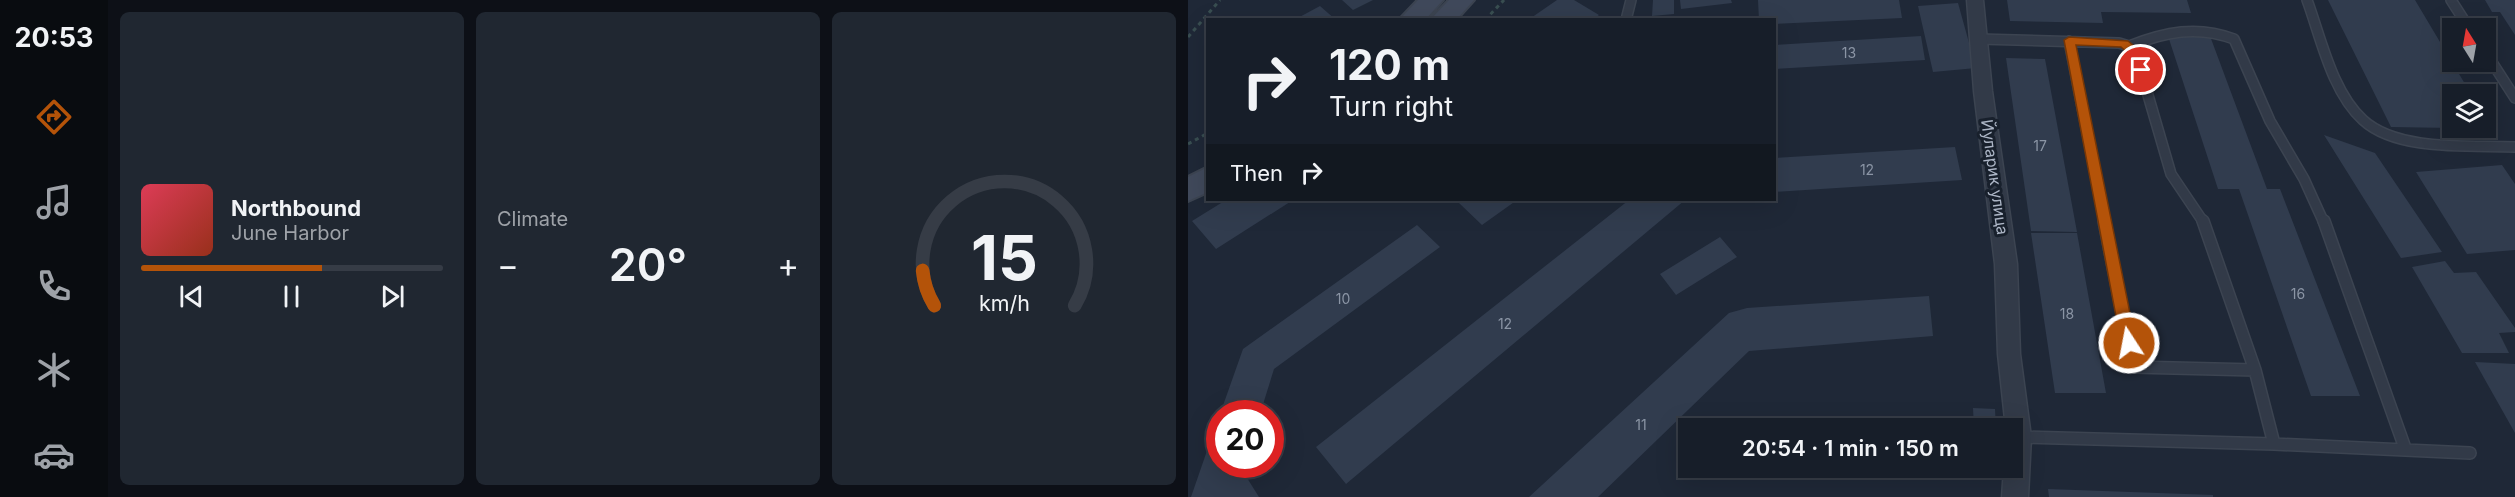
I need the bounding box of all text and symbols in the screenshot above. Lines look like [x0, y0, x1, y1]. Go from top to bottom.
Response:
north arrow [2442, 18, 2496, 72]
map controls [2442, 18, 2496, 138]
text: 20:53 [15, 21, 93, 54]
text: 120 m [1329, 39, 1450, 90]
icon: right [1230, 42, 1308, 120]
house number: 13 [1842, 44, 1856, 61]
pin [2115, 44, 2166, 95]
icon: arrive [2124, 53, 2157, 86]
button: layers [2442, 84, 2496, 138]
text: Turn right [1329, 90, 1453, 123]
icon: directions [33, 96, 75, 138]
street label: Йуларик улица [1977, 118, 2013, 236]
house number: 17 [2033, 137, 2047, 154]
icon: right [1295, 156, 1328, 189]
text: Then [1230, 160, 1283, 186]
house number: 12 [1860, 161, 1874, 178]
icon: music [33, 181, 75, 223]
text: Northbound [231, 195, 361, 221]
text: Climate [497, 207, 568, 231]
text: 15 [971, 220, 1037, 295]
text: June Harbor [231, 221, 349, 245]
text: 20° [609, 237, 687, 292]
text: − [497, 245, 519, 285]
text: + [777, 245, 799, 285]
icon: phone [33, 265, 75, 307]
icon: previous [175, 280, 208, 313]
icon: pause [275, 280, 308, 313]
icon: next [376, 280, 409, 313]
house number: 16 [2291, 285, 2305, 302]
text: km/h [979, 290, 1029, 316]
house number: 10 [1336, 290, 1350, 307]
house number: 18 [2060, 305, 2074, 322]
position arrow [2097, 311, 2161, 375]
house number: 12 [1498, 315, 1512, 332]
icon: climate [33, 349, 75, 391]
speed limit sign: 20 [1206, 400, 1284, 478]
house number: 11 [1635, 416, 1647, 433]
icon: car [33, 434, 75, 476]
text: 20:54 · 1 min · 150 m [1742, 435, 1959, 461]

